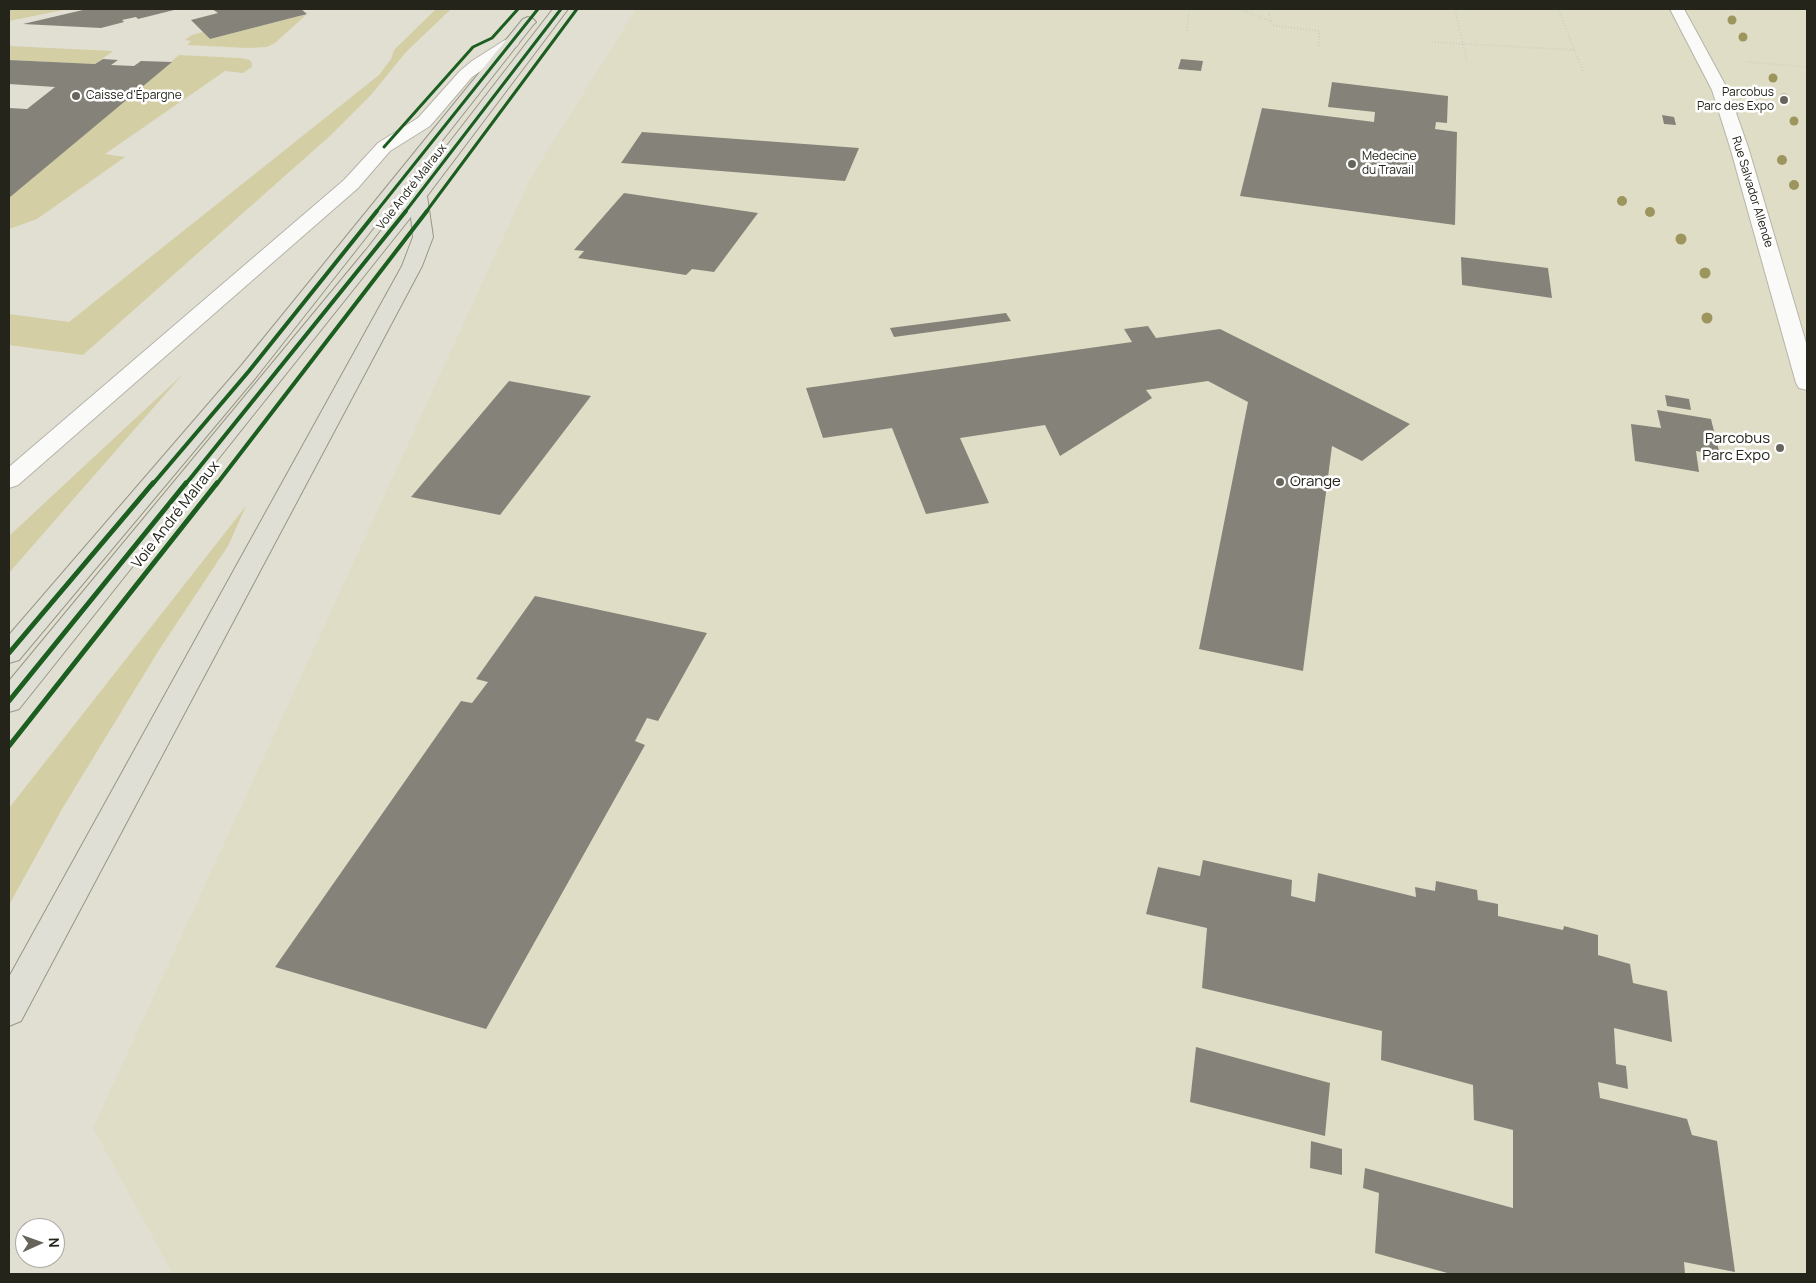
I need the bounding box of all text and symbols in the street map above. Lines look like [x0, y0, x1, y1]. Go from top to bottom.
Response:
place label: Parcobus Parc des Expo [1697, 86, 1774, 114]
place label: Caisse d'Épargne [86, 89, 182, 103]
marker: Caisse d'Épargne [70, 90, 82, 102]
marker: Parcobus Parc des Expo [1778, 94, 1790, 106]
street label: Rue Salvador Allende [1728, 135, 1776, 249]
street label: Voie André Malraux [374, 141, 450, 233]
place label: Medecine du Travail [1362, 150, 1417, 178]
marker: Medecine du Travail [1346, 158, 1358, 170]
place label: Parcobus Parc Expo [1702, 430, 1770, 465]
marker: Parcobus Parc Expo [1774, 442, 1786, 454]
street label: Voie André Malraux [128, 458, 224, 572]
place label: Orange [1290, 473, 1341, 491]
marker: Orange [1274, 476, 1286, 488]
north arrow [15, 1218, 65, 1268]
text: N [45, 1237, 64, 1248]

